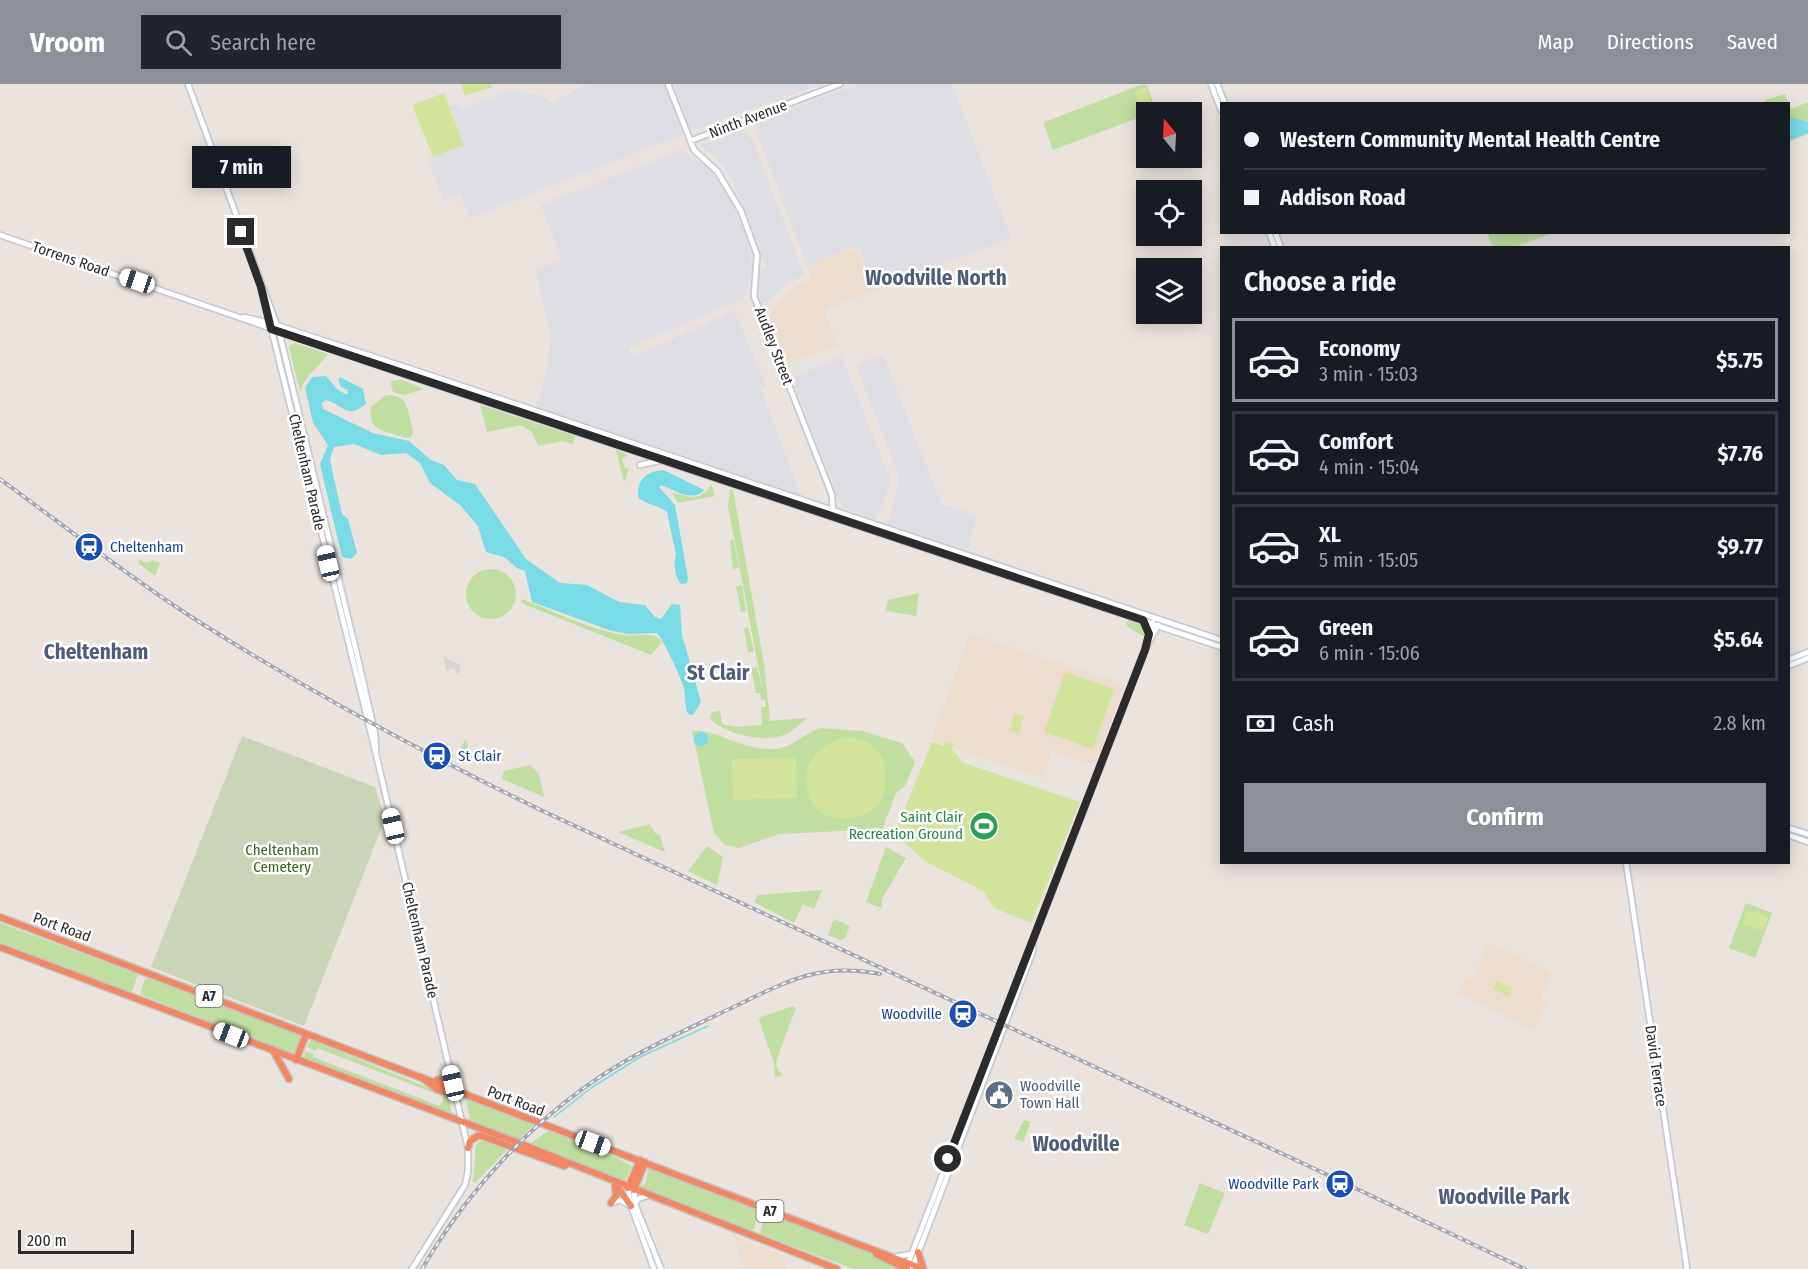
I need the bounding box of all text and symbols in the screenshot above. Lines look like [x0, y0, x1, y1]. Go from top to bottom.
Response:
search box [141, 15, 561, 69]
text: Vroom [30, 26, 105, 59]
icon: search [162, 26, 195, 59]
text: Search here [210, 29, 316, 56]
text: Map [1537, 29, 1574, 55]
text: Directions [1607, 29, 1694, 55]
text: Saved [1727, 29, 1778, 55]
street label: Ninth Avenue [706, 96, 790, 142]
north arrow [1136, 102, 1202, 168]
map controls [1136, 102, 1202, 324]
text: Western Community Mental Health Centre [1280, 126, 1660, 153]
callout: 7 min [192, 145, 290, 187]
text: 7 min [220, 155, 263, 179]
button: locate [1136, 180, 1202, 246]
text: Addison Road [1280, 184, 1406, 211]
route end [227, 218, 254, 245]
street label: Torrens Road [30, 237, 112, 281]
button: layers [1136, 258, 1202, 324]
district label: Woodville North [865, 265, 1007, 291]
text: Choose a ride [1244, 266, 1396, 298]
car [117, 267, 157, 295]
street label: Audley Street [751, 304, 797, 388]
icon: car [1247, 333, 1301, 387]
text: Economy [1319, 335, 1400, 362]
text: $5.75 [1716, 347, 1763, 374]
text: 3 min · 15:03 [1319, 362, 1418, 386]
street label: Cheltenham Parade [285, 412, 329, 532]
icon: car [1247, 426, 1301, 480]
text: Comfort [1319, 428, 1393, 455]
text: $7.76 [1717, 440, 1763, 467]
text: 4 min · 15:04 [1319, 455, 1419, 479]
icon: car [1247, 519, 1301, 573]
text: XL [1319, 521, 1341, 548]
station icon: Cheltenham [73, 531, 105, 563]
text: $9.77 [1717, 533, 1763, 560]
place label: Cheltenham [110, 538, 184, 556]
car [315, 543, 341, 583]
text: 5 min · 15:05 [1319, 548, 1418, 572]
icon: car [1247, 612, 1301, 666]
text: Green [1319, 614, 1373, 641]
text: $5.64 [1714, 626, 1763, 653]
district label: Cheltenham [44, 639, 148, 665]
text: 6 min · 15:06 [1319, 641, 1420, 665]
district label: St Clair [687, 660, 750, 686]
icon: cash [1244, 707, 1277, 740]
text: Cash [1292, 710, 1335, 737]
text: 2.8 km [1714, 711, 1766, 735]
station icon: St Clair [421, 740, 453, 772]
place label: St Clair [458, 747, 502, 765]
button: Confirm [1244, 783, 1766, 852]
car [380, 806, 406, 846]
place label: Saint Clair Recreation Ground [849, 808, 964, 843]
sports icon: Saint Clair Recreation Ground [968, 810, 1000, 842]
park label: Cheltenham Cemetery [245, 841, 319, 876]
street label: Cheltenham Parade [398, 880, 442, 1000]
street label: Port Road [31, 908, 93, 946]
road number: A7 [196, 985, 222, 1007]
station icon: Woodville [947, 998, 979, 1030]
place label: Woodville [881, 1005, 942, 1023]
car [211, 1020, 251, 1050]
street label: David Terrace [1641, 1024, 1671, 1108]
car [440, 1063, 466, 1103]
place label: Woodville Town Hall [1020, 1077, 1081, 1112]
public building icon: Woodville Town Hall [983, 1079, 1015, 1111]
street label: Port Road [485, 1082, 547, 1120]
car [573, 1128, 613, 1158]
district label: Woodville [1032, 1131, 1120, 1157]
route start [934, 1145, 961, 1172]
station icon: Woodville Park [1324, 1168, 1356, 1200]
place label: Woodville Park [1228, 1175, 1319, 1193]
district label: Woodville Park [1439, 1184, 1570, 1210]
road number: A7 [756, 1200, 784, 1222]
scale bar [18, 1227, 134, 1254]
text: 200 m [27, 1231, 67, 1250]

